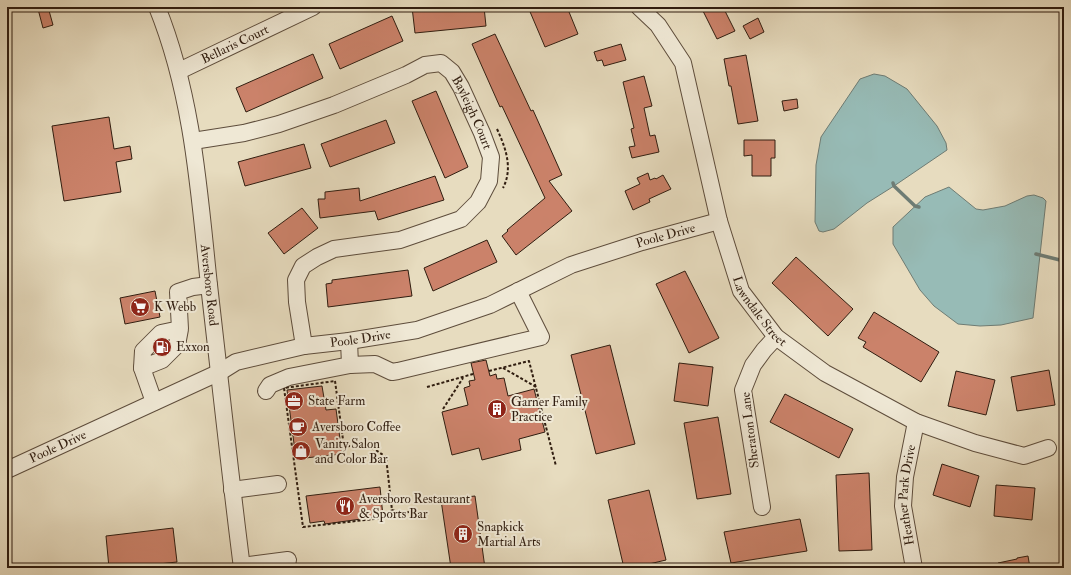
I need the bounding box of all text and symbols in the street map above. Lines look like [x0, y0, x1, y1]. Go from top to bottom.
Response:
street label: Bellaris Court [198, 21, 271, 67]
street label: Bayleigh Court [448, 73, 495, 152]
street label: Poole Drive [634, 220, 698, 251]
street label: Aversboro Road [197, 243, 222, 327]
street label: Lawndale Street [729, 274, 790, 350]
supermarket icon: K Webb [129, 296, 151, 318]
place label: K Webb [154, 299, 196, 315]
street label: Poole Drive [329, 326, 392, 351]
fuel station icon: Exxon [151, 336, 173, 358]
place label: Exxon [176, 339, 210, 355]
office icon: State Farm [283, 390, 305, 412]
street label: Sheraton Lane [737, 391, 763, 469]
place label: State Farm [308, 393, 365, 409]
place label: Garner Family Practice [511, 394, 588, 425]
building icon: Garner Family Practice [486, 398, 508, 420]
cafe icon: Aversboro Coffee [287, 416, 309, 438]
place label: Aversboro Coffee [311, 419, 401, 435]
street label: Poole Drive [27, 426, 89, 467]
place label: Vanity Salon and Color Bar [315, 436, 388, 467]
shop icon: Vanity Salon and Color Bar [290, 440, 312, 462]
street label: Heather Park Drive [895, 443, 919, 547]
place label: Aversboro Restaurant & Sports Bar [358, 491, 470, 523]
restaurant icon: Aversboro Restaurant & Sports Bar [334, 495, 356, 517]
place label: Snapkick Martial Arts [477, 519, 541, 550]
building icon: Snapkick Martial Arts [452, 523, 474, 545]

